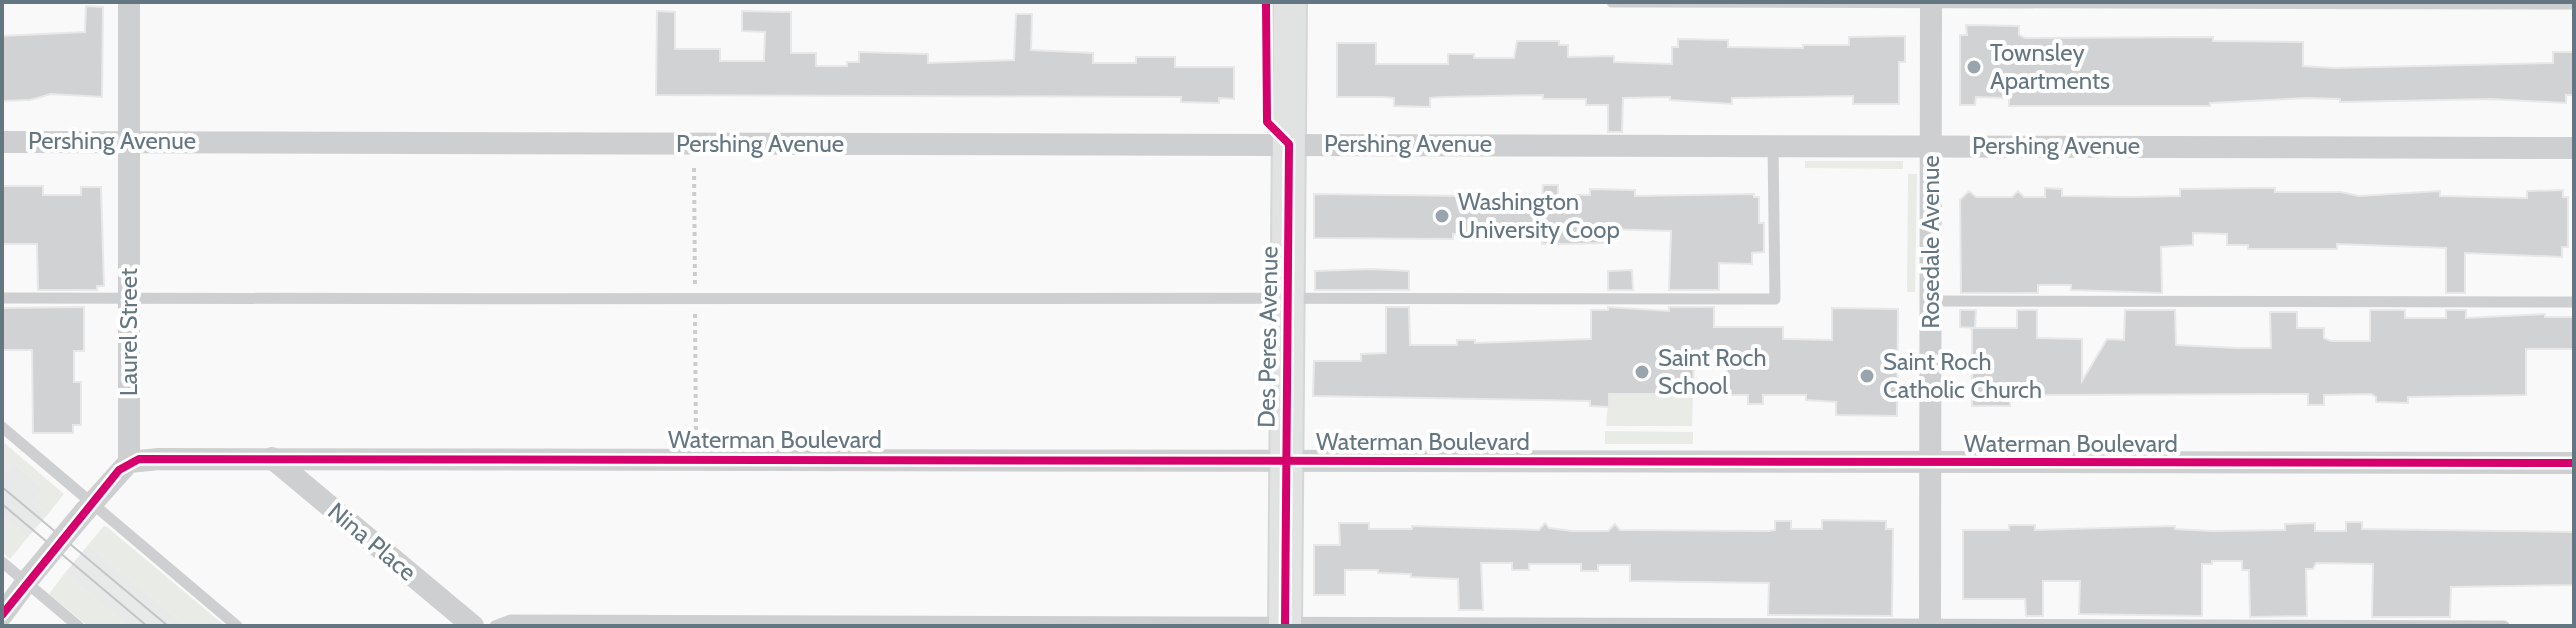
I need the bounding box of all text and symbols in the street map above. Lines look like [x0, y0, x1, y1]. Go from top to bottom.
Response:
place label: Townsley Apartments [1990, 38, 2110, 95]
marker: Townsley Apartments [1965, 58, 1983, 76]
street label: Pershing Avenue [28, 126, 196, 155]
street label: Pershing Avenue [676, 129, 844, 158]
street label: Pershing Avenue [1324, 129, 1492, 158]
street label: Pershing Avenue [1972, 131, 2140, 160]
street label: Rosedale Avenue [1916, 155, 1945, 329]
place label: Washington University Coop [1458, 187, 1620, 244]
marker: Washington University Coop [1433, 207, 1451, 225]
street label: Des Peres Avenue [1251, 246, 1284, 428]
street label: Laurel Street [114, 268, 143, 396]
place label: Saint Roch School [1658, 343, 1766, 400]
place label: Saint Roch Catholic Church [1883, 347, 2042, 404]
marker: Saint Roch School [1633, 363, 1651, 381]
marker: Saint Roch Catholic Church [1858, 367, 1876, 385]
street label: Waterman Boulevard [668, 425, 882, 454]
street label: Waterman Boulevard [1316, 427, 1530, 456]
street label: Waterman Boulevard [1964, 429, 2178, 458]
street label: Nina Place [322, 496, 422, 587]

